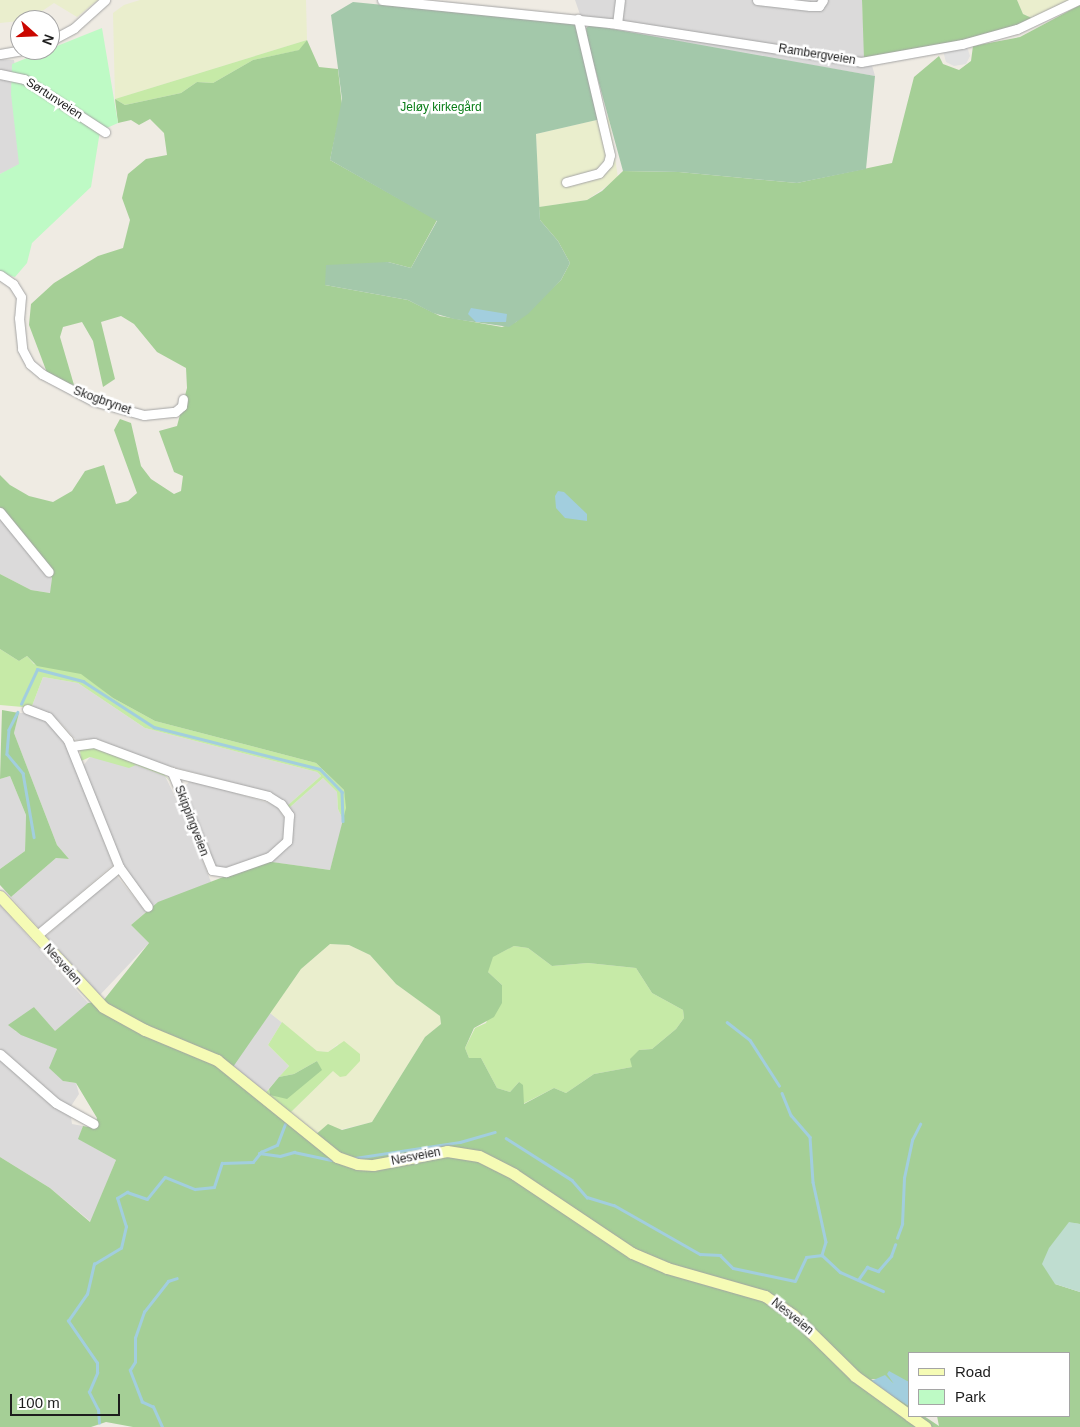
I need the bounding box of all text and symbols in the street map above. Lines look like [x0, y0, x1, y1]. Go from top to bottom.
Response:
north arrow [10, 10, 60, 60]
text: N [39, 32, 57, 47]
street label: Rambergveien [777, 42, 857, 68]
street label: Sørtunveien [23, 75, 85, 123]
park label: Jeløy kirkegård [400, 101, 482, 115]
street label: Skogbrynet [71, 384, 133, 418]
street label: Skippingveien [171, 784, 211, 858]
street label: Nesveien [40, 942, 84, 988]
street label: Nesveien [390, 1145, 442, 1169]
street label: Nesveien [768, 1296, 816, 1338]
legend [908, 1352, 1070, 1417]
text: Road [955, 1363, 991, 1380]
scale bar [12, 1384, 122, 1416]
text: Park [955, 1388, 986, 1405]
text: 100 m [18, 1394, 60, 1411]

